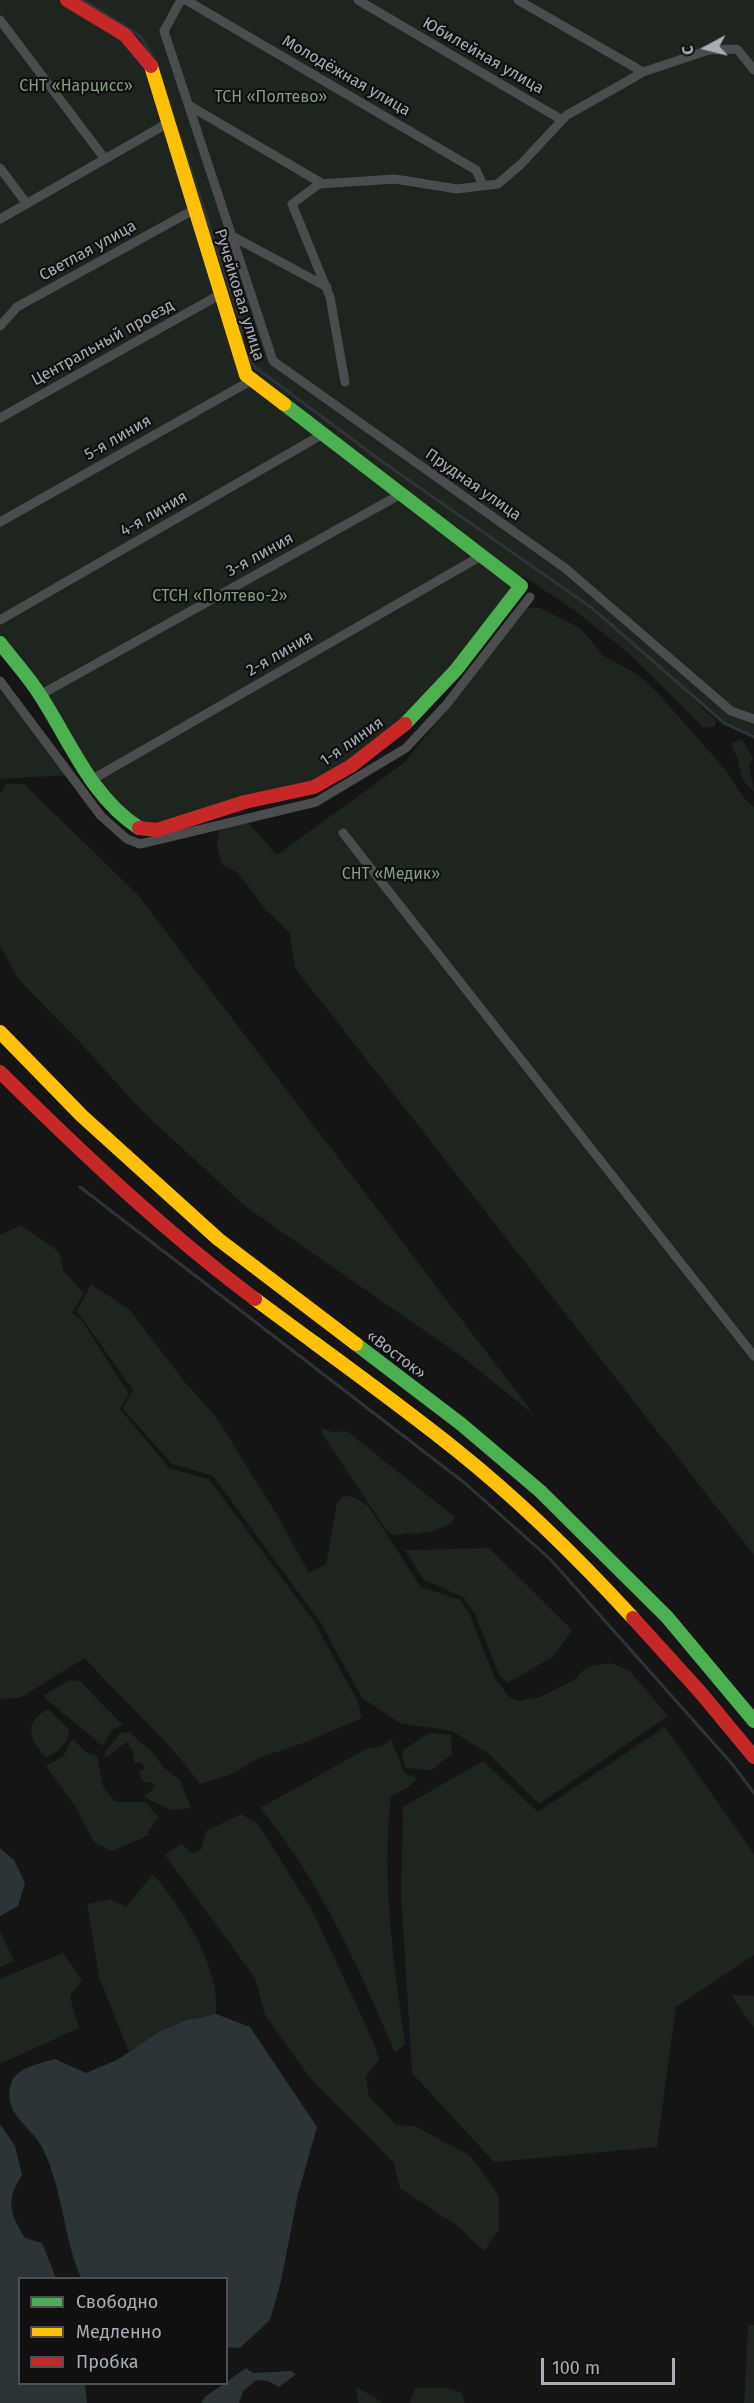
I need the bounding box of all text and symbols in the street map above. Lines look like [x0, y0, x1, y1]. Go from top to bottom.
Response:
street label: Юбилейная улица [419, 14, 547, 98]
north arrow [676, 18, 736, 78]
street label: Молодёжная улица [278, 31, 414, 121]
text: С [678, 45, 698, 56]
park label: СНТ «Нарцисс» [19, 77, 133, 97]
park label: ТСН «Полтево» [215, 88, 327, 108]
street label: Светлая улица [36, 216, 140, 286]
street label: Ручейковая улица [210, 227, 268, 363]
street label: Центральный проезд [28, 296, 178, 390]
street label: 5-я линия [81, 411, 155, 465]
street label: Прудная улица [421, 445, 525, 525]
street label: 4-я линия [117, 487, 191, 541]
street label: 3-я линия [223, 529, 297, 581]
park label: СТСН «Полтево-2» [152, 587, 288, 607]
street label: 2-я линия [243, 627, 317, 681]
street label: 1-я линия [317, 713, 387, 771]
park label: СНТ «Медик» [342, 865, 440, 885]
street label: «Восток» [362, 1326, 430, 1384]
legend [18, 2277, 228, 2385]
text: Свободно [76, 2291, 158, 2313]
text: Медленно [76, 2321, 162, 2343]
scale bar [544, 2346, 678, 2384]
text: Пробка [76, 2351, 139, 2373]
text: 100 m [552, 2357, 600, 2379]

